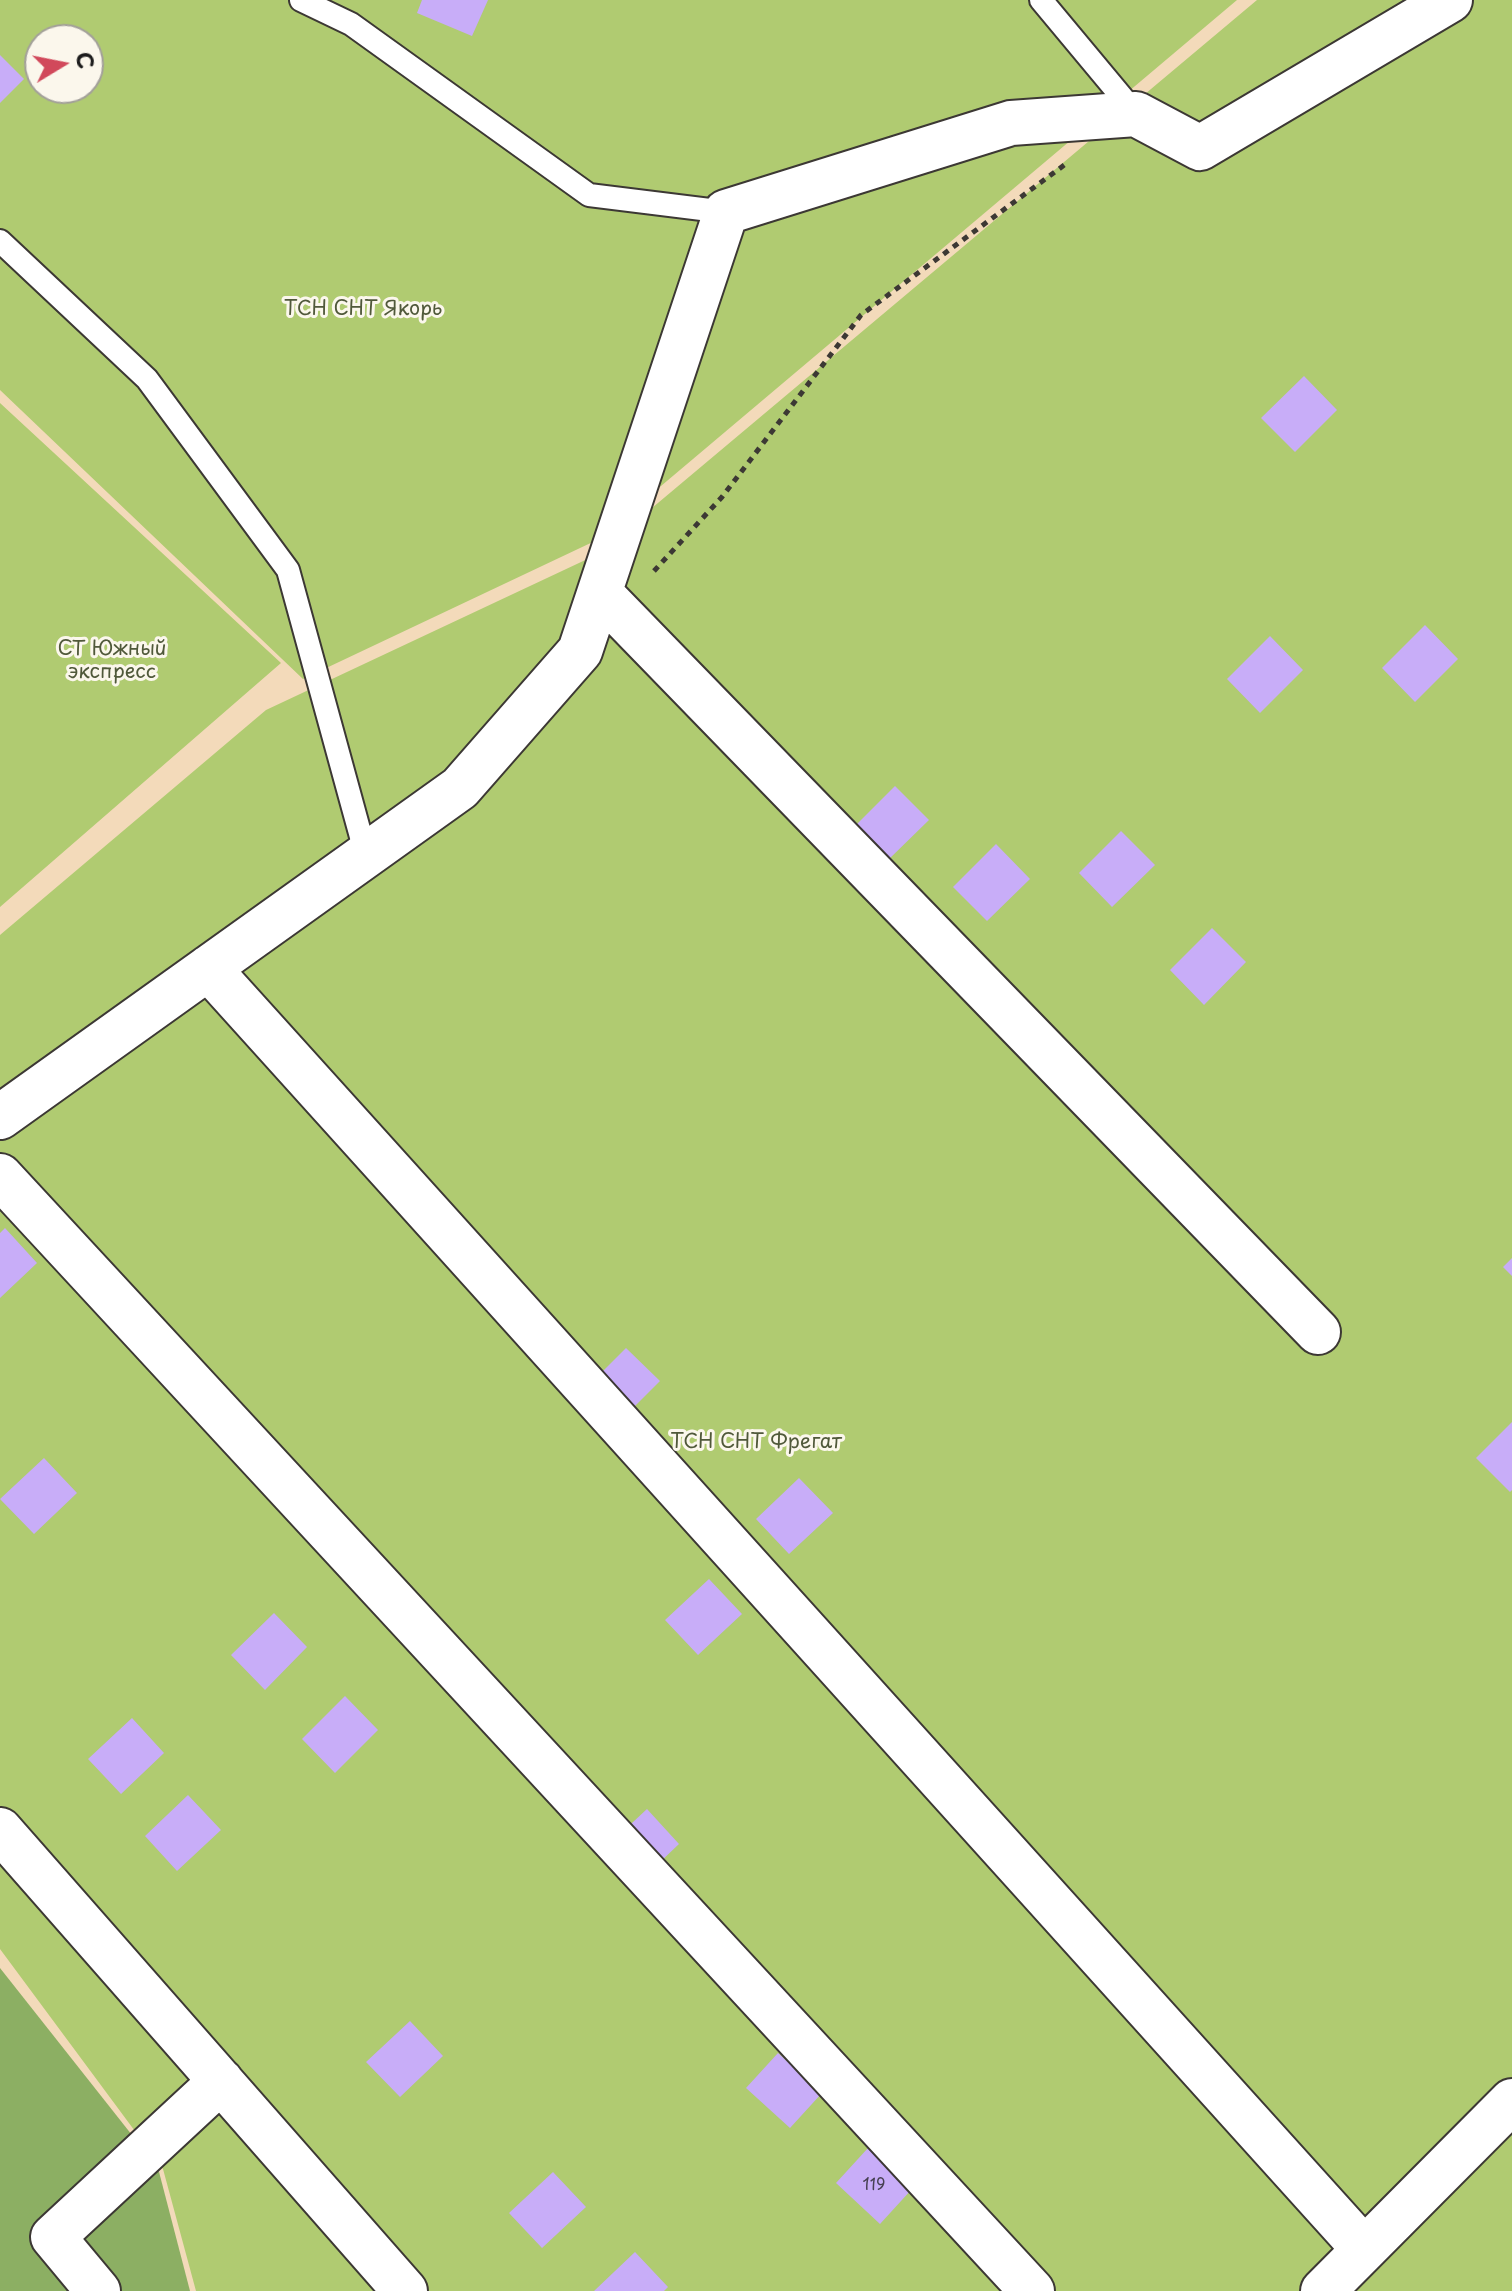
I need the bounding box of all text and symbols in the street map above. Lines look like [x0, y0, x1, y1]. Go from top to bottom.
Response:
north arrow [24, 24, 104, 104]
text: С [68, 49, 104, 71]
park label: ТСН СНТ Якорь [284, 297, 442, 321]
park label: СТ Южный экспресс [57, 637, 167, 684]
park label: ТСН СНТ Фрегат [670, 1430, 842, 1454]
house number: 119 [863, 2176, 885, 2196]

